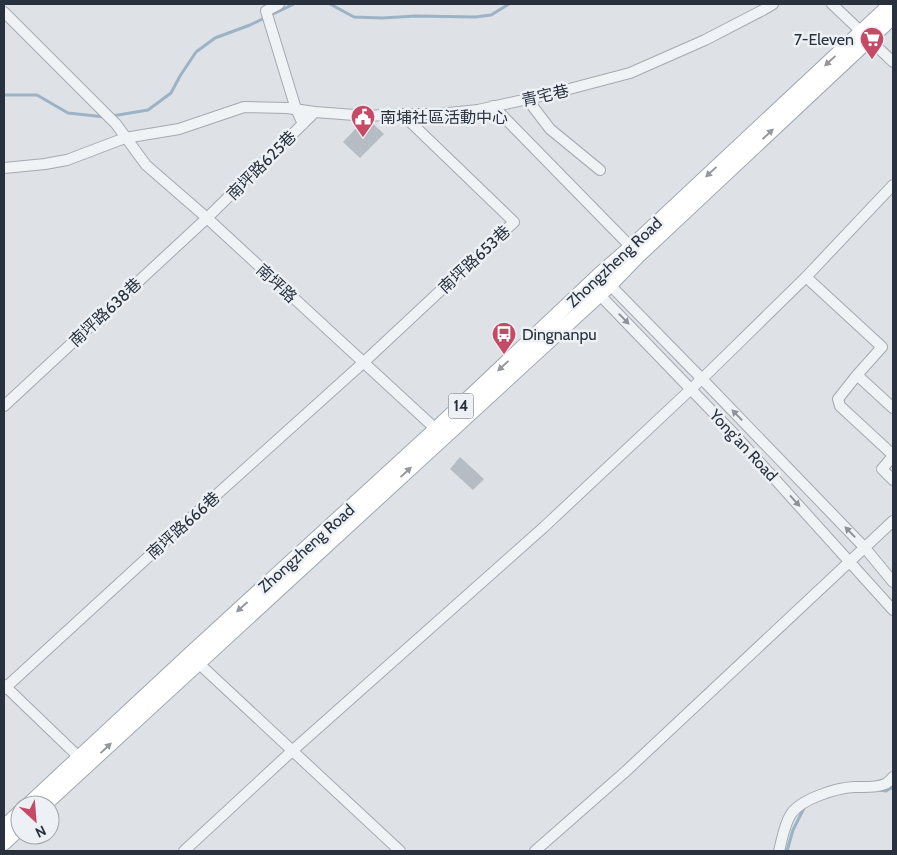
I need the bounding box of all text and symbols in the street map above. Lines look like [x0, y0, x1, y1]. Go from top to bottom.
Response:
supermarket icon: 7-Eleven [859, 26, 885, 60]
place label: 7-Eleven [794, 30, 854, 49]
one-way arrow [824, 55, 836, 67]
street label: 青宅巷 [520, 81, 571, 110]
public building icon: 南埔社區活動中心 [350, 104, 376, 138]
place label: 南埔社區活動中心 [380, 108, 508, 127]
street label: 南坪路625巷 [223, 127, 300, 204]
one-way arrow [761, 128, 773, 140]
one-way arrow [705, 166, 717, 178]
street label: Zhongzheng Road [563, 214, 666, 311]
street label: 南坪路653巷 [435, 222, 514, 297]
street label: 南坪路 [253, 260, 301, 307]
street label: 南坪路638巷 [65, 274, 145, 350]
one-way arrow [618, 313, 630, 325]
bus stop icon: Dingnanpu [491, 321, 517, 355]
place label: Dingnanpu [522, 325, 597, 344]
one-way arrow [497, 360, 509, 372]
road number: 14 [448, 394, 474, 418]
street label: Yong'an Road [705, 405, 782, 485]
one-way arrow [731, 409, 743, 421]
one-way arrow [399, 466, 411, 478]
street label: 南坪路666巷 [143, 488, 224, 563]
one-way arrow [789, 495, 801, 507]
street label: Zhongzheng Road [254, 500, 358, 597]
one-way arrow [844, 526, 856, 538]
one-way arrow [236, 601, 248, 613]
one-way arrow [100, 742, 112, 754]
north arrow [10, 795, 60, 845]
text: N [32, 821, 49, 842]

